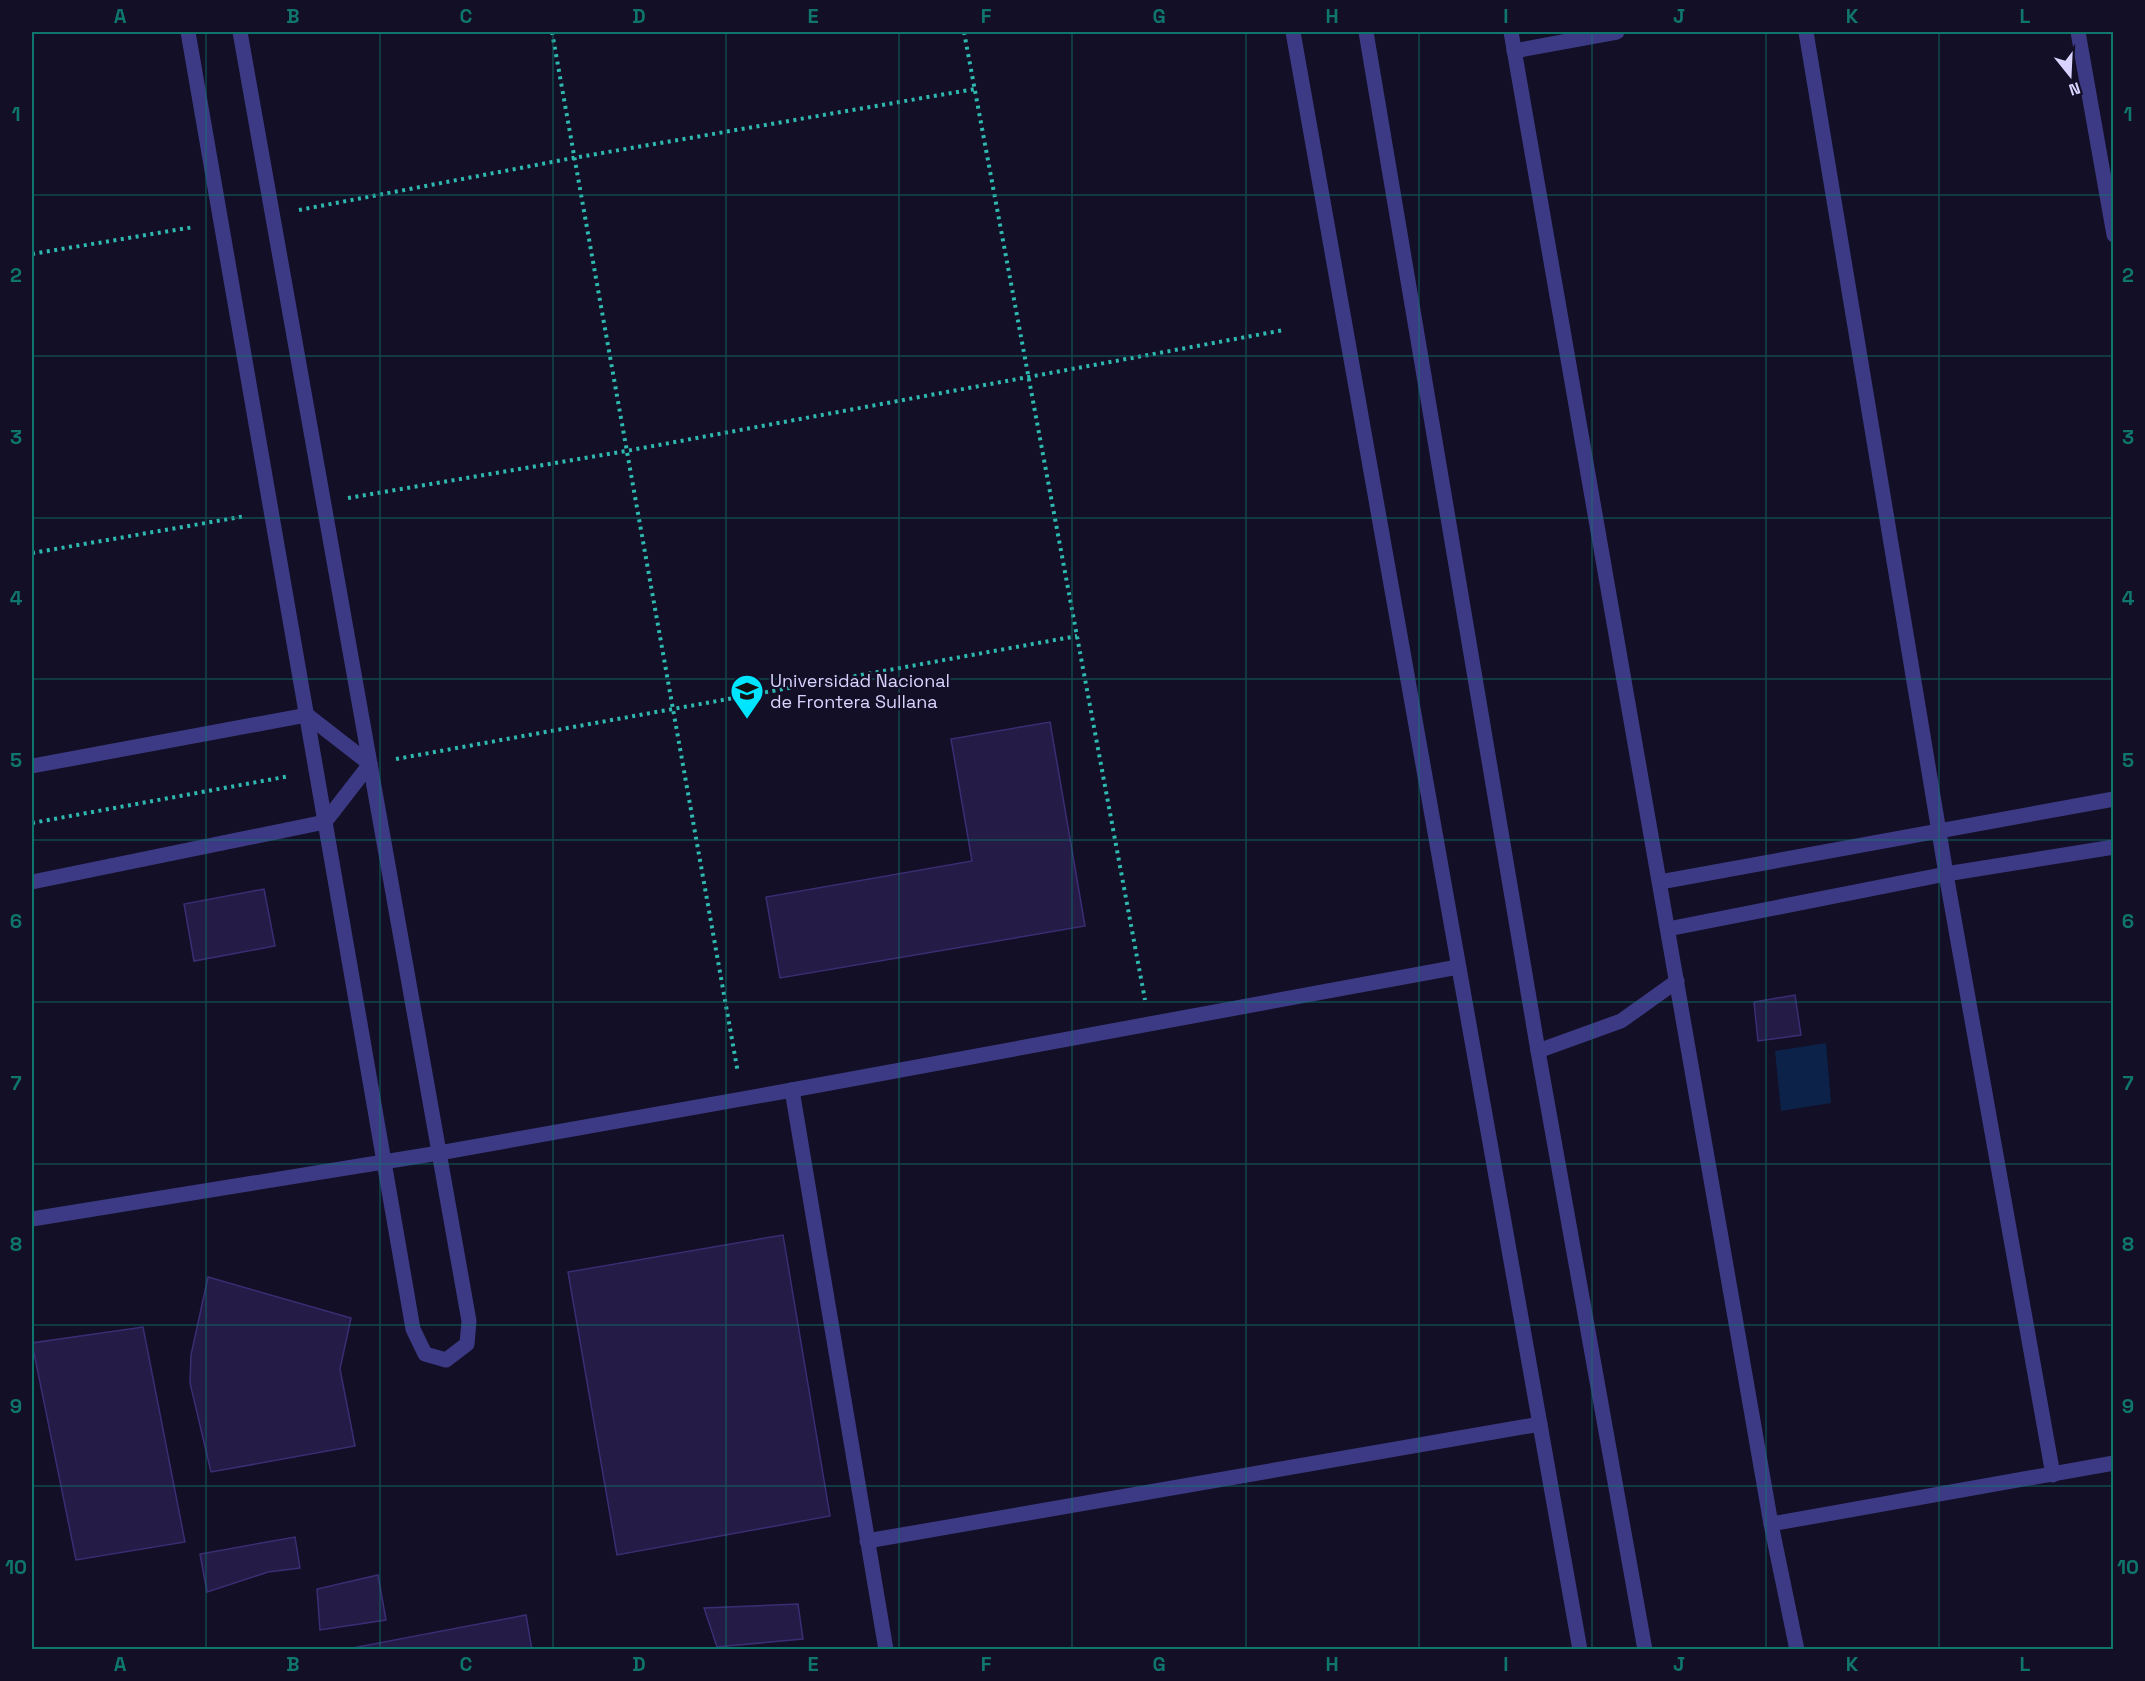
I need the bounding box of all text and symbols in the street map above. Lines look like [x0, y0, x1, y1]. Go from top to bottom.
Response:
text: A [114, 3, 127, 29]
text: B [286, 3, 300, 29]
text: C [460, 3, 473, 29]
text: D [632, 3, 646, 29]
text: E [807, 3, 819, 29]
text: F [981, 3, 992, 29]
text: G [1152, 3, 1166, 29]
text: H [1325, 3, 1339, 29]
text: I [1503, 3, 1509, 29]
text: J [1673, 3, 1685, 29]
text: K [1846, 3, 1859, 29]
text: L [2020, 3, 2031, 29]
north arrow [2040, 45, 2100, 105]
text: N [2066, 77, 2083, 100]
text: 1 [11, 101, 21, 127]
text: 1 [2123, 101, 2133, 127]
text: 2 [10, 262, 22, 288]
text: 2 [2122, 262, 2134, 288]
text: 3 [10, 424, 22, 450]
text: 3 [2122, 424, 2134, 450]
text: 4 [10, 585, 23, 611]
text: 4 [2122, 585, 2135, 611]
place label: Universidad Nacional de Frontera Sullana [770, 669, 950, 713]
school or university icon: Universidad Nacional de Frontera Sullana [729, 673, 765, 720]
text: 5 [10, 747, 22, 773]
text: 5 [2122, 747, 2134, 773]
text: 6 [10, 908, 22, 934]
text: 6 [2122, 908, 2134, 934]
text: 7 [10, 1070, 22, 1096]
text: 7 [2122, 1070, 2134, 1096]
text: 8 [10, 1231, 22, 1257]
text: 8 [2122, 1231, 2134, 1257]
text: 9 [10, 1393, 22, 1419]
text: 9 [2122, 1393, 2134, 1419]
text: 10 [5, 1554, 27, 1580]
text: 10 [2117, 1554, 2139, 1580]
text: A [114, 1651, 127, 1677]
text: B [286, 1651, 300, 1677]
text: C [460, 1651, 473, 1677]
text: D [632, 1651, 646, 1677]
text: E [807, 1651, 819, 1677]
text: F [981, 1651, 992, 1677]
text: G [1152, 1651, 1166, 1677]
text: H [1325, 1651, 1339, 1677]
text: I [1503, 1651, 1509, 1677]
text: J [1673, 1651, 1685, 1677]
text: K [1846, 1651, 1859, 1677]
text: L [2020, 1651, 2031, 1677]

